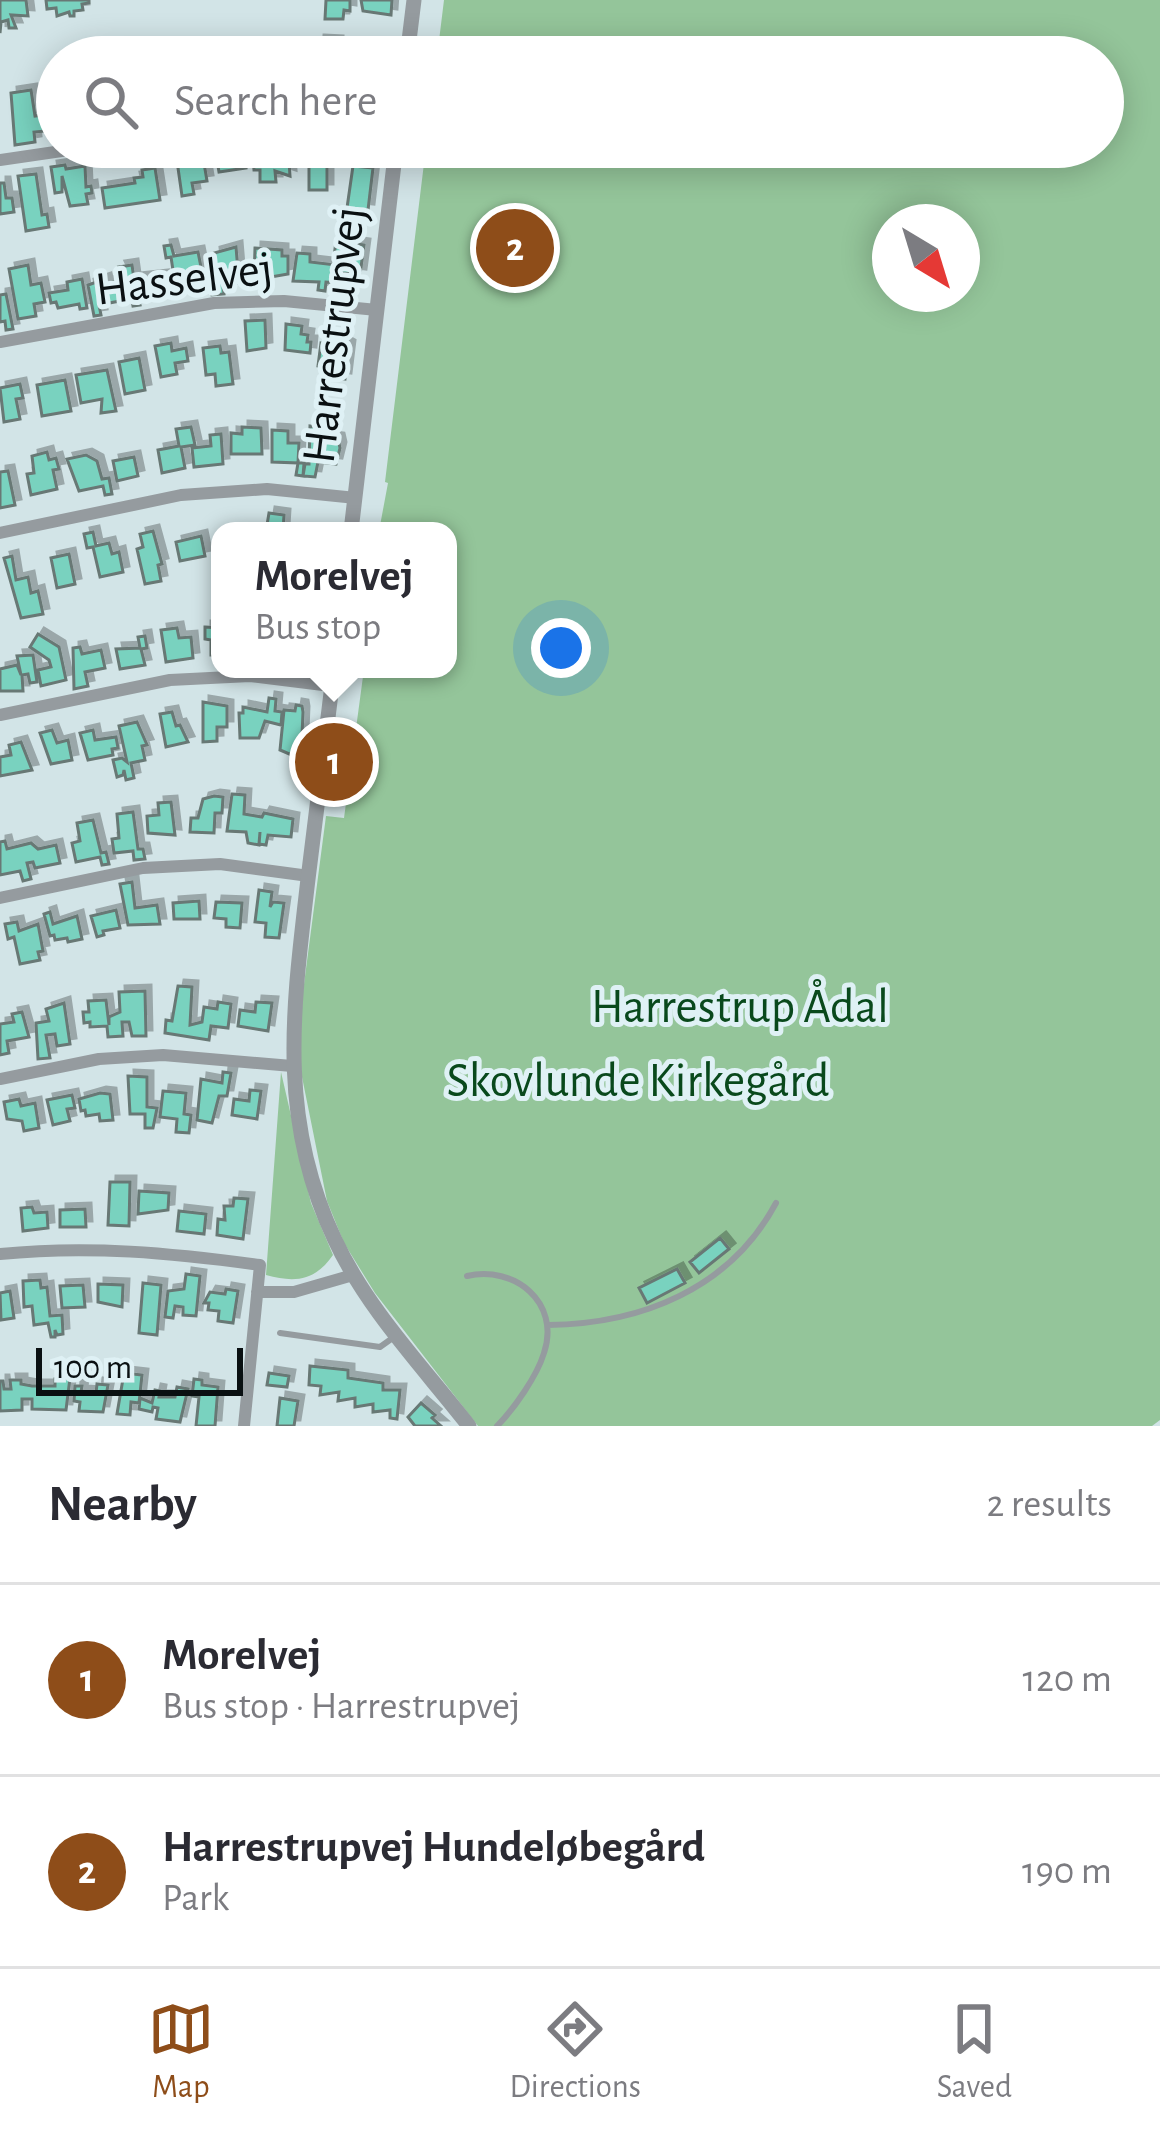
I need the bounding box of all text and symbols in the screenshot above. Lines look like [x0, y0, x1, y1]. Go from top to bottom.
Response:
search box [36, 36, 1124, 168]
icon: search [78, 69, 144, 135]
text: Search here [174, 79, 377, 124]
pin: 2 [476, 203, 554, 293]
street label: Harrestrupvej [295, 204, 375, 466]
north arrow [872, 204, 980, 312]
street label: Hasselvej [93, 245, 275, 315]
popup [211, 522, 457, 678]
text: Morelvej [254, 554, 414, 599]
text: Bus stop [254, 608, 381, 647]
your location [531, 618, 591, 678]
pin: 1 [295, 717, 373, 807]
park label: Harrestrup Ådal [591, 979, 889, 1032]
park label: Skovlunde Kirkegård [447, 1058, 830, 1106]
scale bar [36, 1342, 243, 1395]
text: 100 m [54, 1352, 132, 1385]
text: Nearby [48, 1479, 197, 1530]
text: 2 results [986, 1485, 1112, 1524]
text: Morelvej [162, 1633, 321, 1678]
text: 1 [80, 1660, 94, 1699]
text: 120 m [1023, 1660, 1112, 1699]
text: Bus stop · Harrestrupvej [162, 1687, 520, 1726]
text: Harrestrupvej Hundeløbegård [162, 1825, 705, 1870]
text: 2 [78, 1852, 96, 1891]
text: 190 m [1022, 1852, 1112, 1891]
text: Park [162, 1879, 229, 1918]
tab: Map [148, 1996, 214, 2108]
tab: Directions [509, 1996, 641, 2108]
tab: Saved [937, 1996, 1012, 2108]

